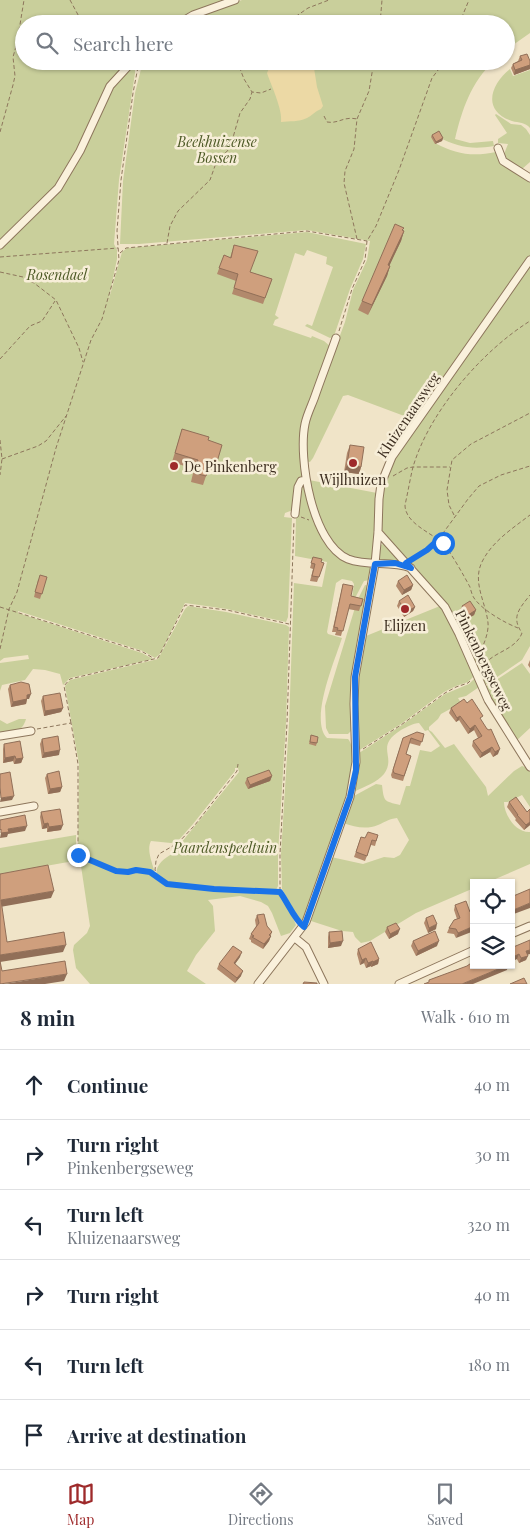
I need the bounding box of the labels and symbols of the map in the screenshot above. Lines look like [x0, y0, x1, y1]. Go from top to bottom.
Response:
park label: Beekhuizense Bossen [176, 132, 257, 167]
park label: Rosendael [26, 265, 88, 284]
street label: Kluizenaarsweg [372, 368, 444, 461]
place label: De Pinkenberg [184, 457, 277, 476]
marker: Wijlhuizen [347, 457, 359, 469]
marker: De Pinkenberg [168, 460, 180, 472]
place label: Wijlhuizen [319, 470, 387, 489]
route start [432, 532, 455, 555]
marker: Elijzen [399, 603, 411, 615]
street label: Pinkenbergseweg [451, 606, 517, 714]
place label: Elijzen [384, 616, 427, 635]
park label: Paardenspeeltuin [172, 838, 277, 857]
route end [67, 844, 90, 867]

